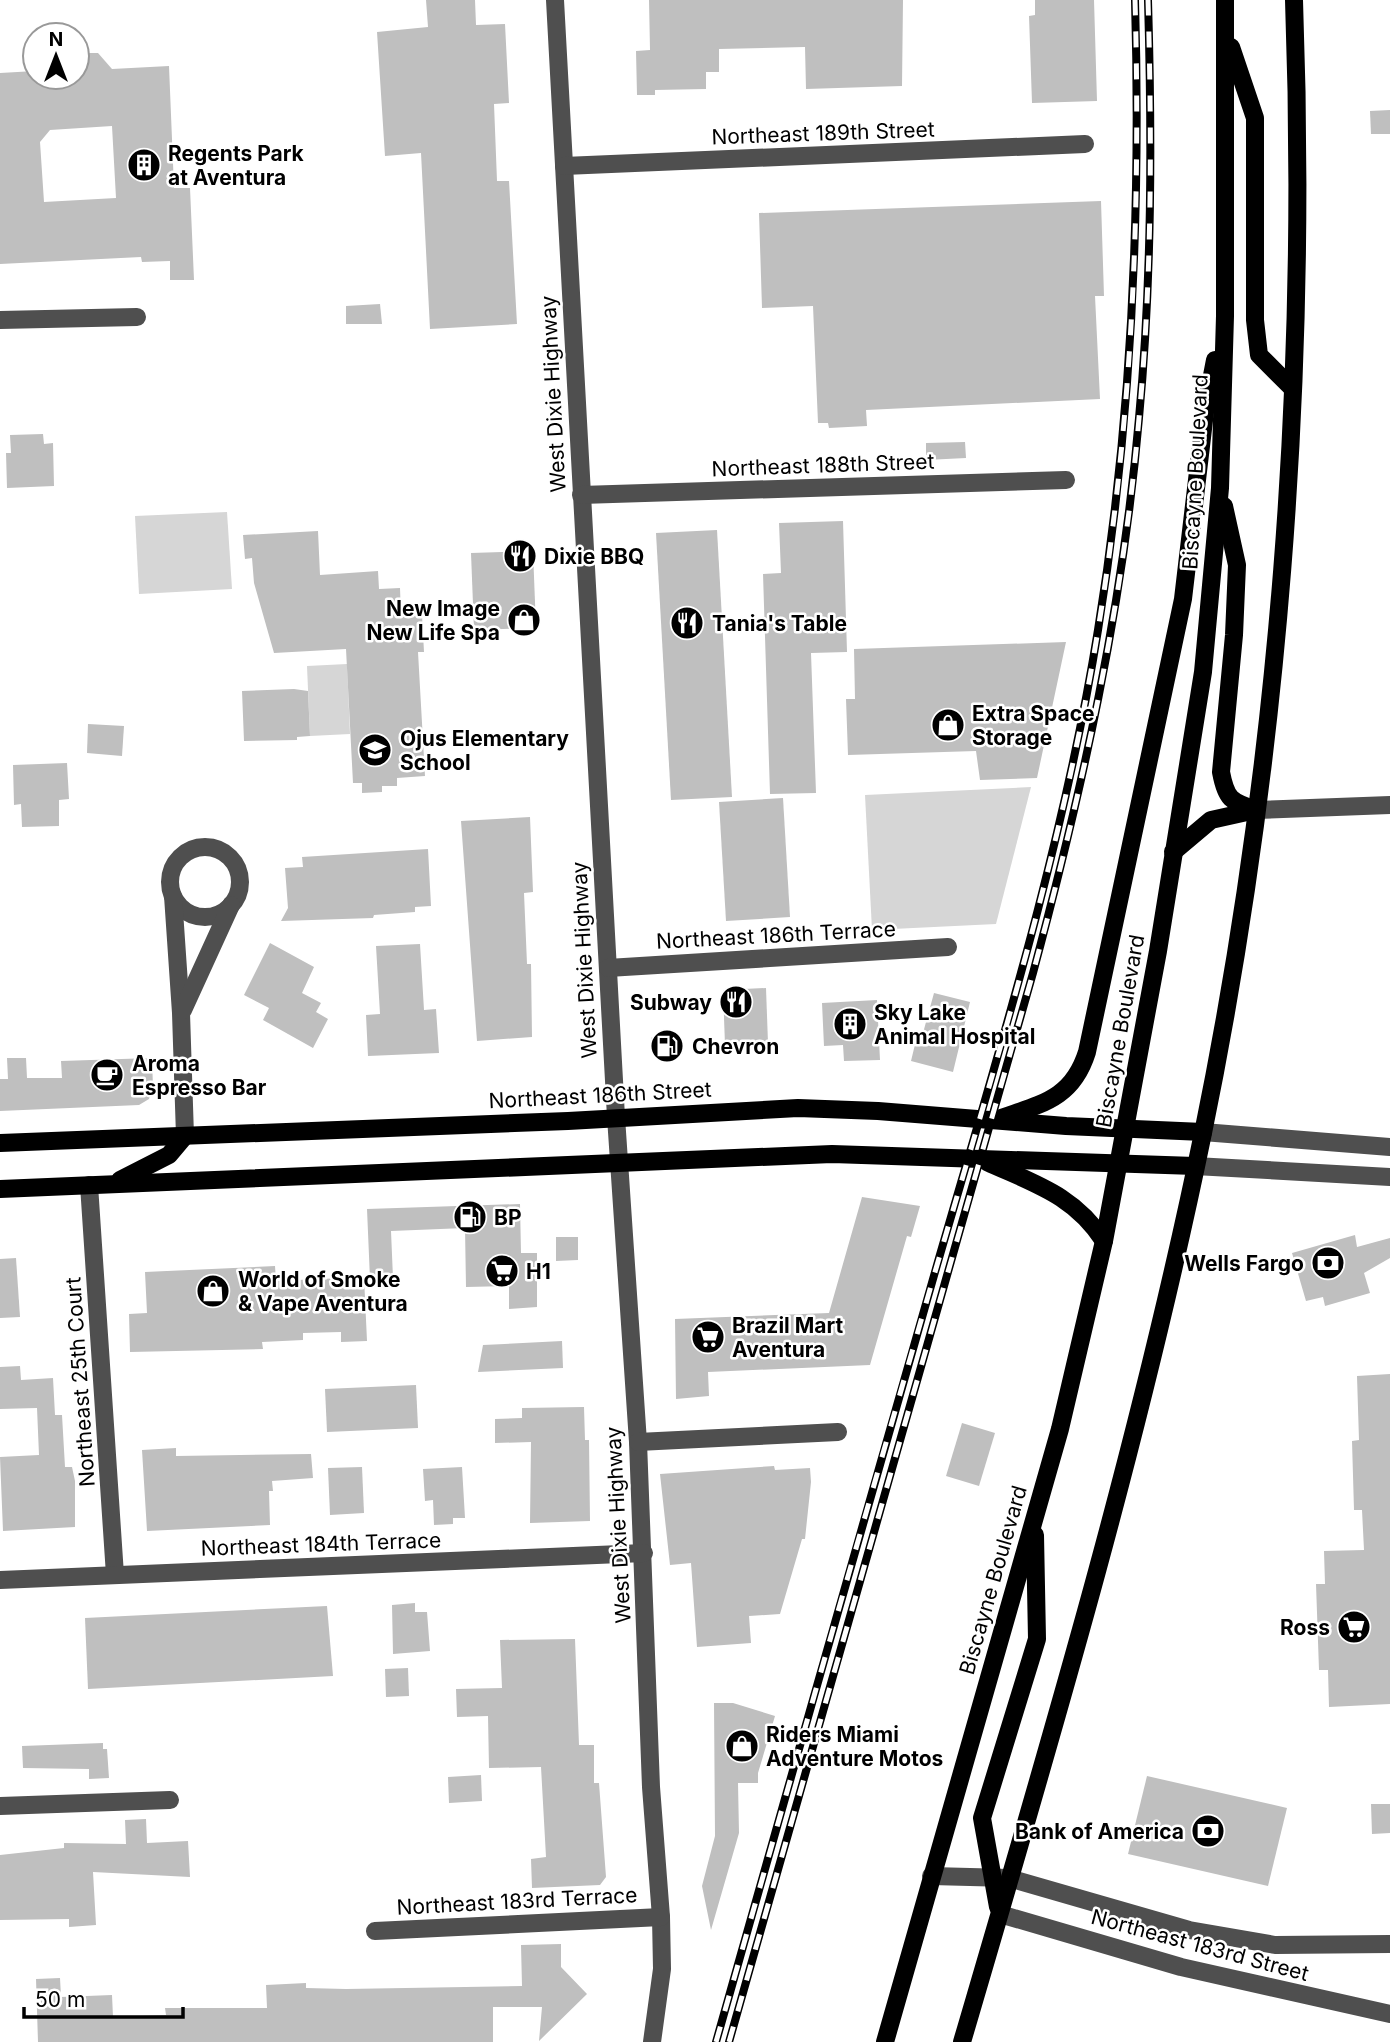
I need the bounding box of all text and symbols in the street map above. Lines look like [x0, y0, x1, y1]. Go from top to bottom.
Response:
north arrow [21, 21, 91, 91]
text: N [49, 28, 63, 51]
street label: Northeast 189th Street [711, 117, 935, 149]
place label: Regents Park at Aventura [168, 141, 305, 190]
building icon: Regents Park at Aventura [125, 146, 163, 184]
street label: West Dixie Highway [535, 295, 571, 493]
street label: Biscayne Boulevard [1177, 374, 1213, 570]
street label: Northeast 188th Street [711, 449, 935, 481]
restaurant icon: Dixie BBQ [501, 537, 539, 575]
place label: Dixie BBQ [544, 544, 644, 569]
place label: New Image New Life Spa [367, 596, 500, 645]
shop icon: New Image New Life Spa [505, 601, 543, 639]
restaurant icon: Tania's Table [668, 604, 706, 642]
place label: Tania's Table [712, 611, 847, 636]
place label: Extra Space Storage [972, 701, 1095, 750]
shop icon: Extra Space Storage [929, 706, 967, 744]
place label: Ojus Elementary School [400, 726, 569, 775]
school or university icon: Ojus Elementary School [356, 731, 394, 769]
street label: West Dixie Highway [566, 861, 602, 1059]
street label: Northeast 186th Terrace [655, 916, 897, 954]
street label: Biscayne Boulevard [1091, 933, 1149, 1129]
restaurant icon: Subway [717, 983, 755, 1021]
place label: Subway [630, 990, 712, 1015]
place label: Sky Lake Animal Hospital [874, 1000, 1035, 1049]
building icon: Sky Lake Animal Hospital [831, 1005, 869, 1043]
fuel station icon: Chevron [648, 1027, 686, 1065]
place label: Chevron [692, 1034, 779, 1059]
place label: Aroma Espresso Bar [132, 1051, 267, 1100]
cafe icon: Aroma Espresso Bar [88, 1056, 126, 1094]
street label: Northeast 186th Street [488, 1077, 712, 1113]
fuel station icon: BP [451, 1198, 489, 1236]
place label: BP [494, 1205, 522, 1230]
bank icon: Wells Fargo [1309, 1244, 1347, 1282]
place label: Wells Fargo [1184, 1251, 1304, 1276]
supermarket icon: H1 [483, 1252, 521, 1290]
place label: H1 [526, 1259, 551, 1284]
place label: World of Smoke & Vape Aventura [238, 1267, 408, 1316]
shop icon: World of Smoke & Vape Aventura [194, 1272, 232, 1310]
street label: Northeast 25th Court [60, 1276, 100, 1488]
place label: Brazil Mart Aventura [732, 1313, 843, 1362]
supermarket icon: Brazil Mart Aventura [689, 1318, 727, 1356]
street label: West Dixie Highway [600, 1426, 636, 1624]
street label: Biscayne Boulevard [954, 1483, 1032, 1677]
street label: Northeast 184th Terrace [200, 1527, 442, 1561]
supermarket icon: Ross [1335, 1608, 1373, 1646]
place label: Ross [1280, 1615, 1330, 1640]
place label: Riders Miami Adventure Motos [766, 1722, 943, 1771]
shop icon: Riders Miami Adventure Motos [723, 1727, 761, 1765]
bank icon: Bank of America [1189, 1812, 1227, 1850]
place label: Bank of America [1015, 1819, 1184, 1844]
street label: Northeast 183rd Terrace [396, 1882, 638, 1920]
street label: Northeast 183rd Street [1089, 1904, 1312, 1986]
scale bar [24, 1976, 184, 2020]
text: 50 m [35, 1987, 85, 2012]

